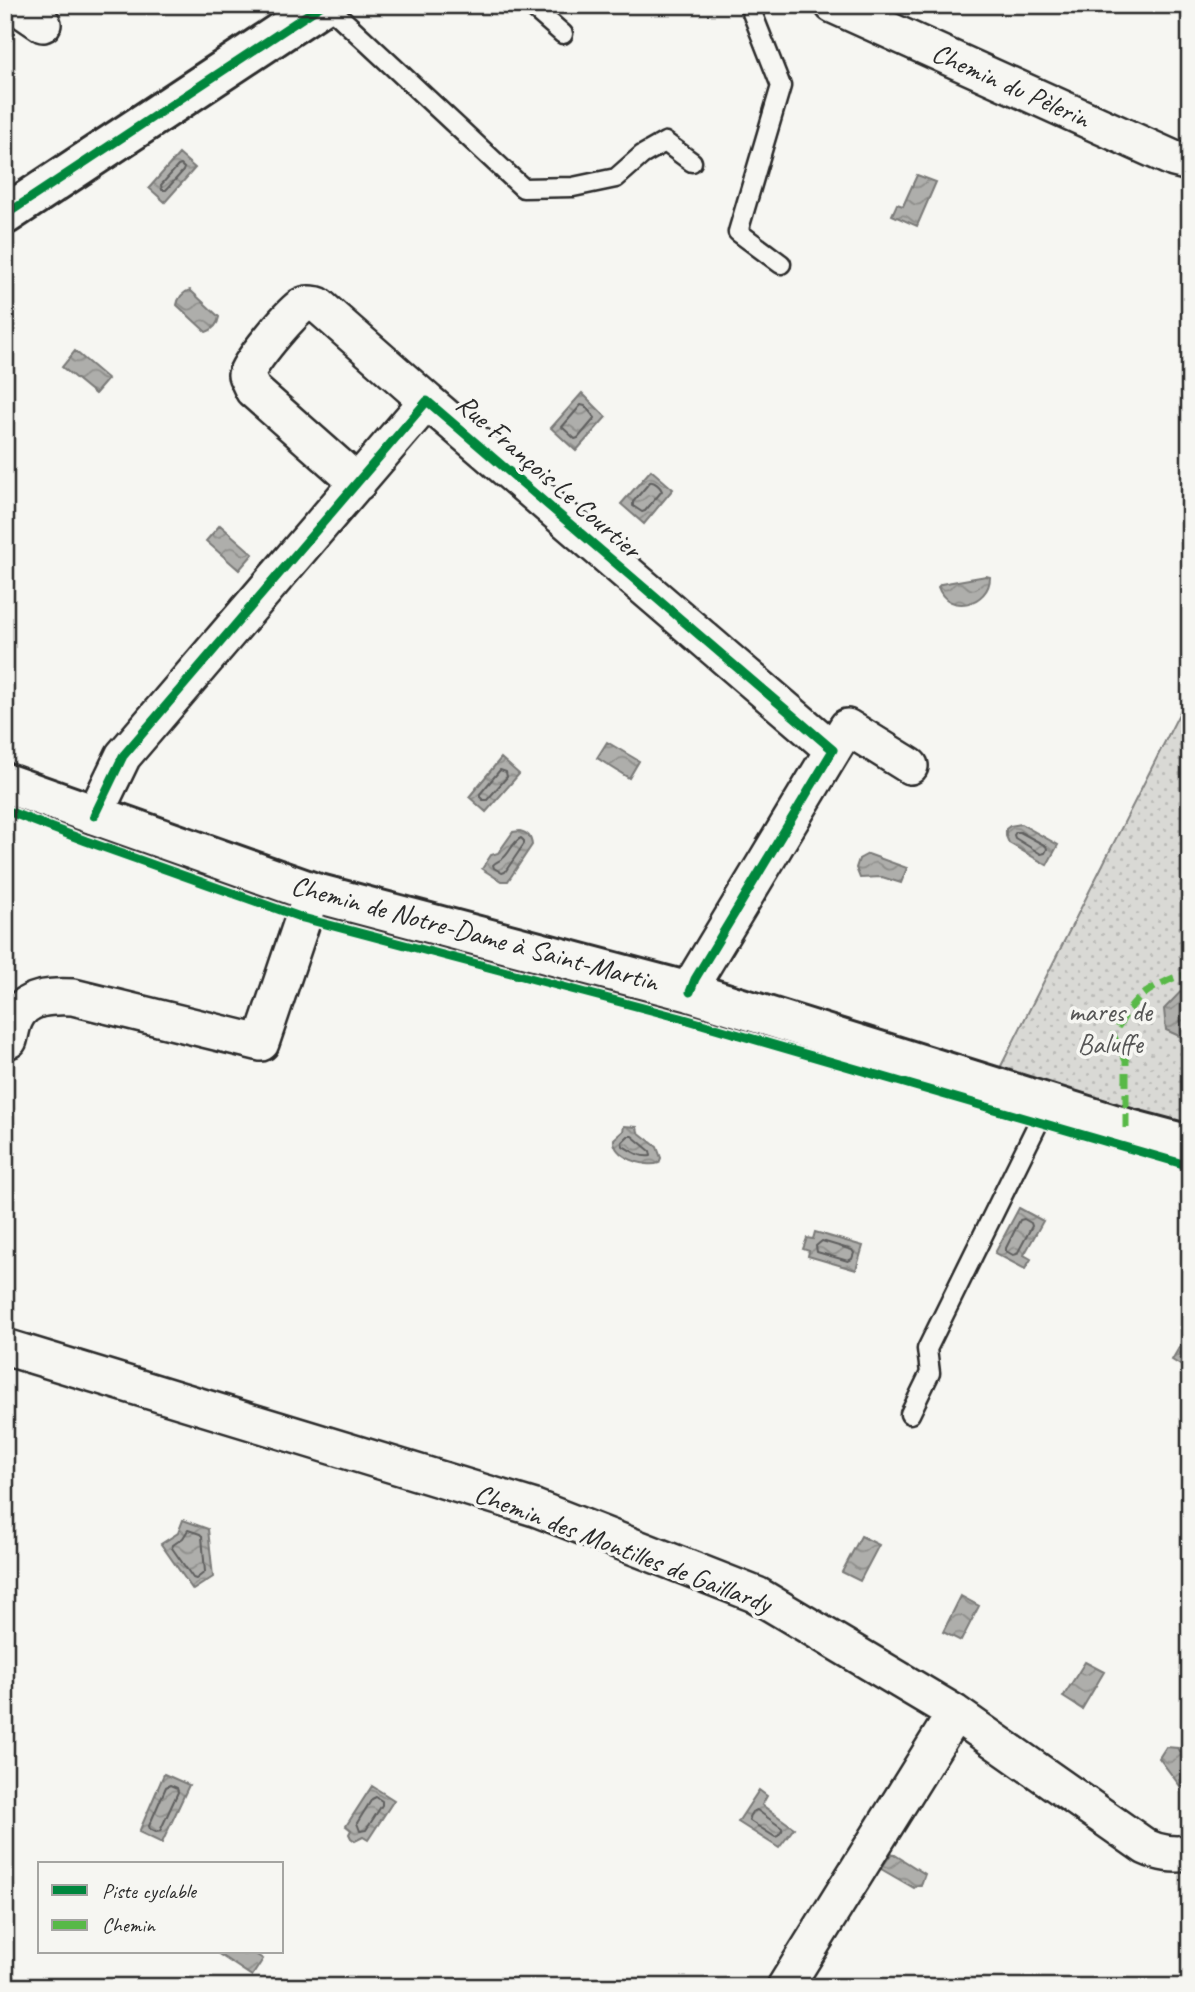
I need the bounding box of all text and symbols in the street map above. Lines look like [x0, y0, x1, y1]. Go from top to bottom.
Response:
street label: Chemin du Pèlerin [927, 35, 1097, 136]
street label: Rue François Le Courtier [449, 386, 650, 567]
street label: Chemin de Notre-Dame à Saint-Martin [288, 867, 664, 999]
park label: mares de Baluffe [1068, 994, 1154, 1061]
street label: Chemin des Montilles de Gaillardy [470, 1475, 779, 1622]
legend [38, 1862, 284, 1954]
text: Piste cyclable [102, 1878, 198, 1904]
text: Chemin [102, 1912, 156, 1938]

